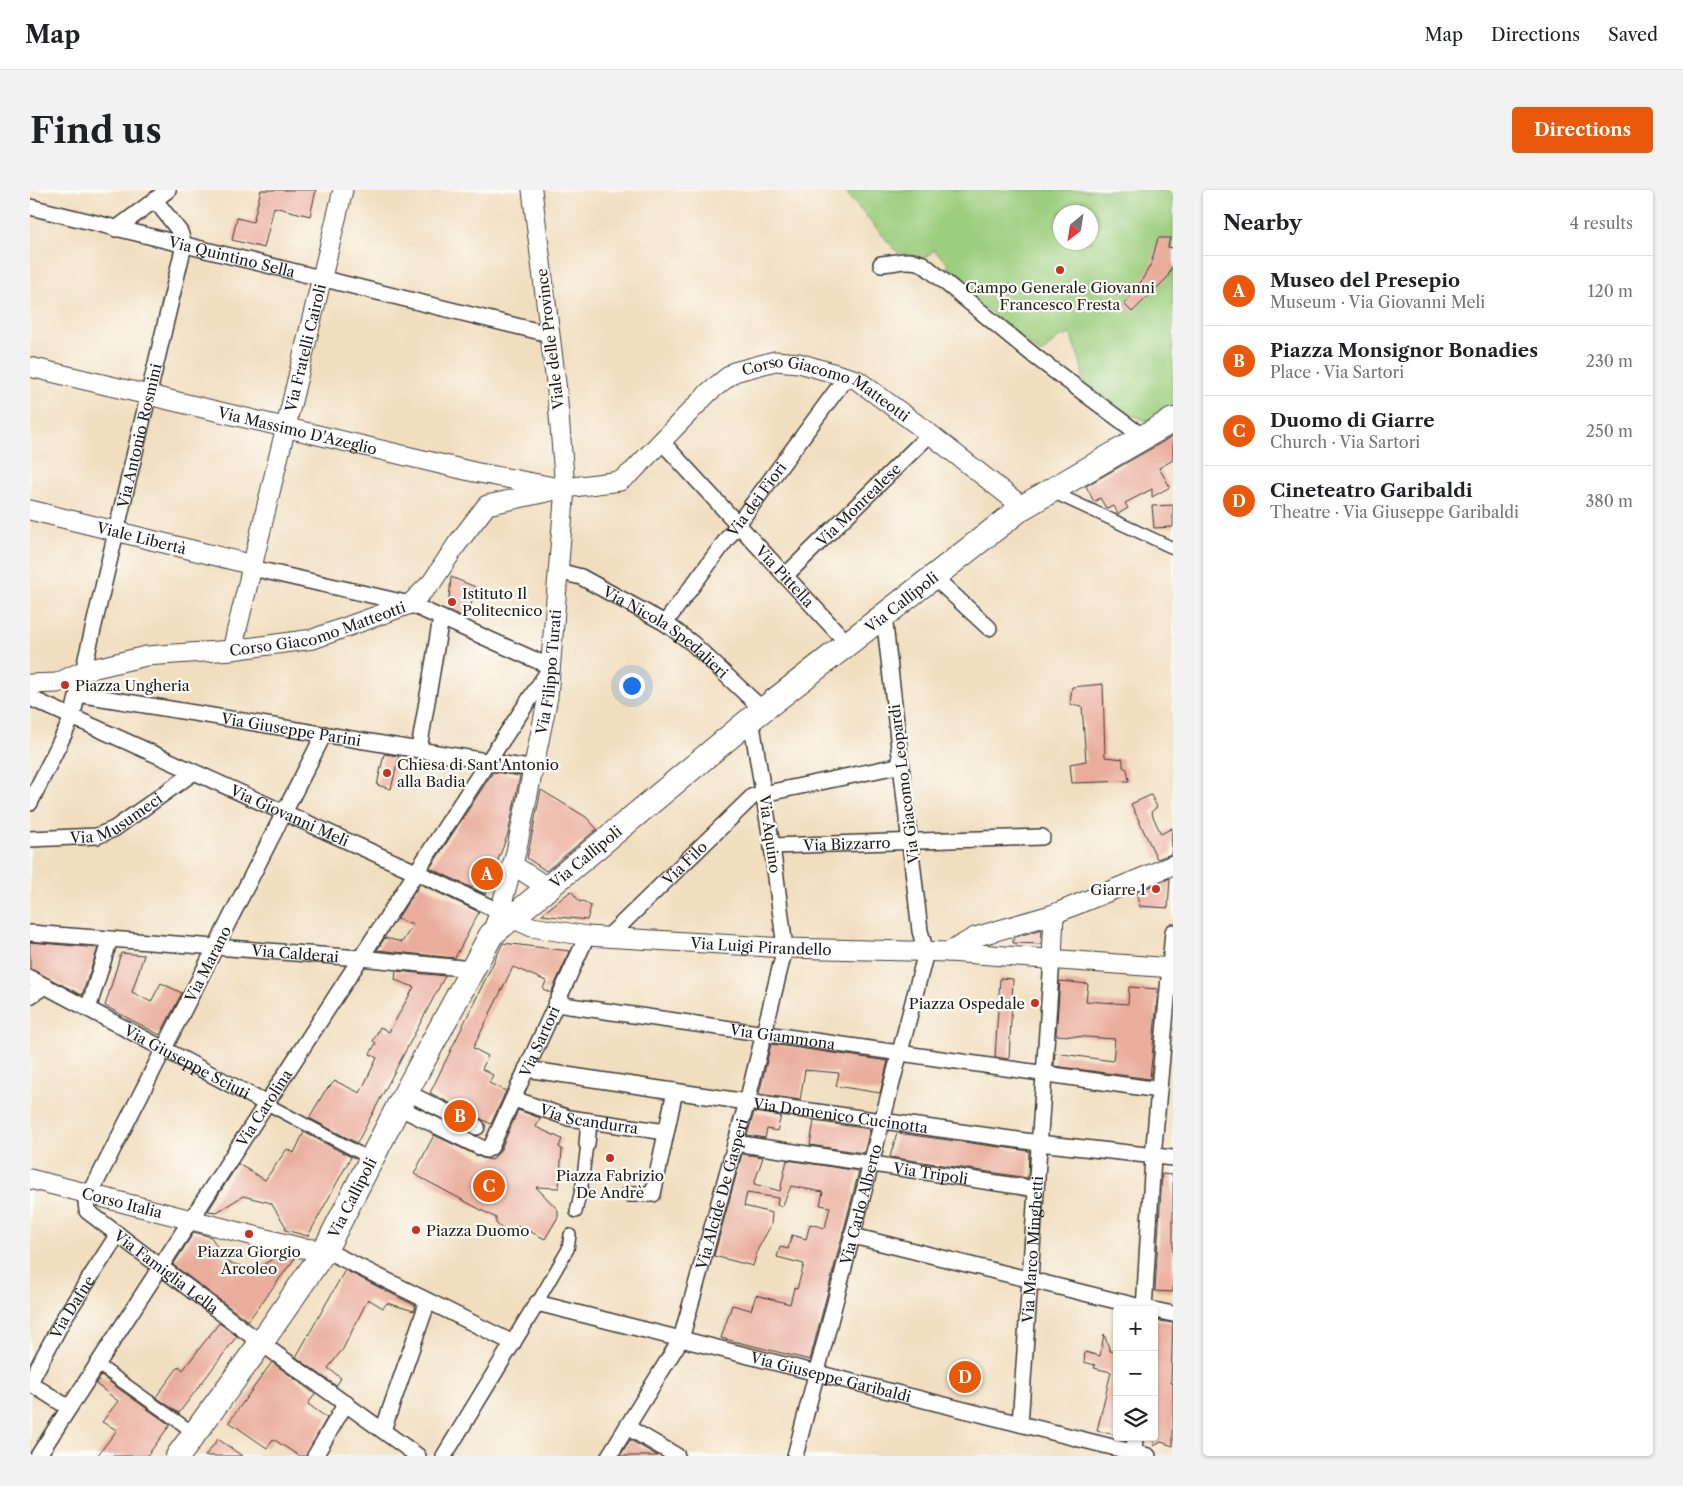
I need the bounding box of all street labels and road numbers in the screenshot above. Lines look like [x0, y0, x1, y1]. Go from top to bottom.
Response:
street label: Via Quintino Sella [166, 232, 297, 281]
street label: Viale delle Province [532, 267, 568, 412]
street label: Via Fratelli Cairoli [280, 281, 330, 414]
street label: Corso Giacomo Matteotti [740, 351, 914, 426]
street label: Via Antonio Rosmini [112, 361, 165, 511]
street label: Via Massimo D'Azeglio [215, 402, 379, 458]
street label: Via dei Fiori [722, 458, 790, 541]
street label: Via Monrealese [811, 459, 904, 551]
street label: Viale Libertà [94, 517, 188, 558]
street label: Via Pittella [751, 540, 819, 611]
street label: Via Callipoli [860, 567, 942, 637]
street label: Via Nicola Spedalieri [599, 581, 733, 682]
street label: Corso Giacomo Matteotti [228, 597, 409, 660]
street label: Via Filippo Turati [531, 608, 565, 737]
street label: Via Giacomo Leopardi [885, 703, 923, 866]
street label: Via Giuseppe Parini [219, 708, 363, 750]
street label: Via Giovanni Meli [227, 780, 352, 850]
street label: Via Musumeci [69, 788, 166, 847]
street label: Via Aquino [755, 793, 785, 874]
street label: Via Callipoli [545, 821, 626, 892]
street label: Via Bizzarro [802, 833, 891, 854]
street label: Via Filo [657, 837, 711, 889]
street label: Via Marano [180, 923, 235, 1006]
street label: Via Luigi Pirandello [689, 933, 832, 959]
street label: Via Calderai [250, 940, 340, 966]
street label: Via Sartori [514, 1002, 564, 1081]
street label: Via Giammona [728, 1019, 837, 1053]
street label: Via Giuseppe Sciuti [120, 1020, 254, 1103]
street label: Via Carolina [231, 1065, 296, 1151]
street label: Via Domenico Cucinotta [751, 1093, 929, 1137]
street label: Via Scandurra [536, 1099, 640, 1137]
street label: Via Alcide De Gasperi [691, 1116, 752, 1272]
street label: Via Carlo Alberto [835, 1142, 885, 1268]
street label: Via Callipoli [323, 1154, 380, 1242]
street label: Via Tripoli [891, 1158, 970, 1188]
street label: Via Marco Minghetti [1017, 1175, 1047, 1325]
street label: Corso Italia [80, 1183, 164, 1222]
street label: Via Famiglia Lella [110, 1225, 223, 1317]
street label: Via Dafne [45, 1272, 98, 1342]
street label: Via Giuseppe Garibaldi [748, 1347, 914, 1406]

